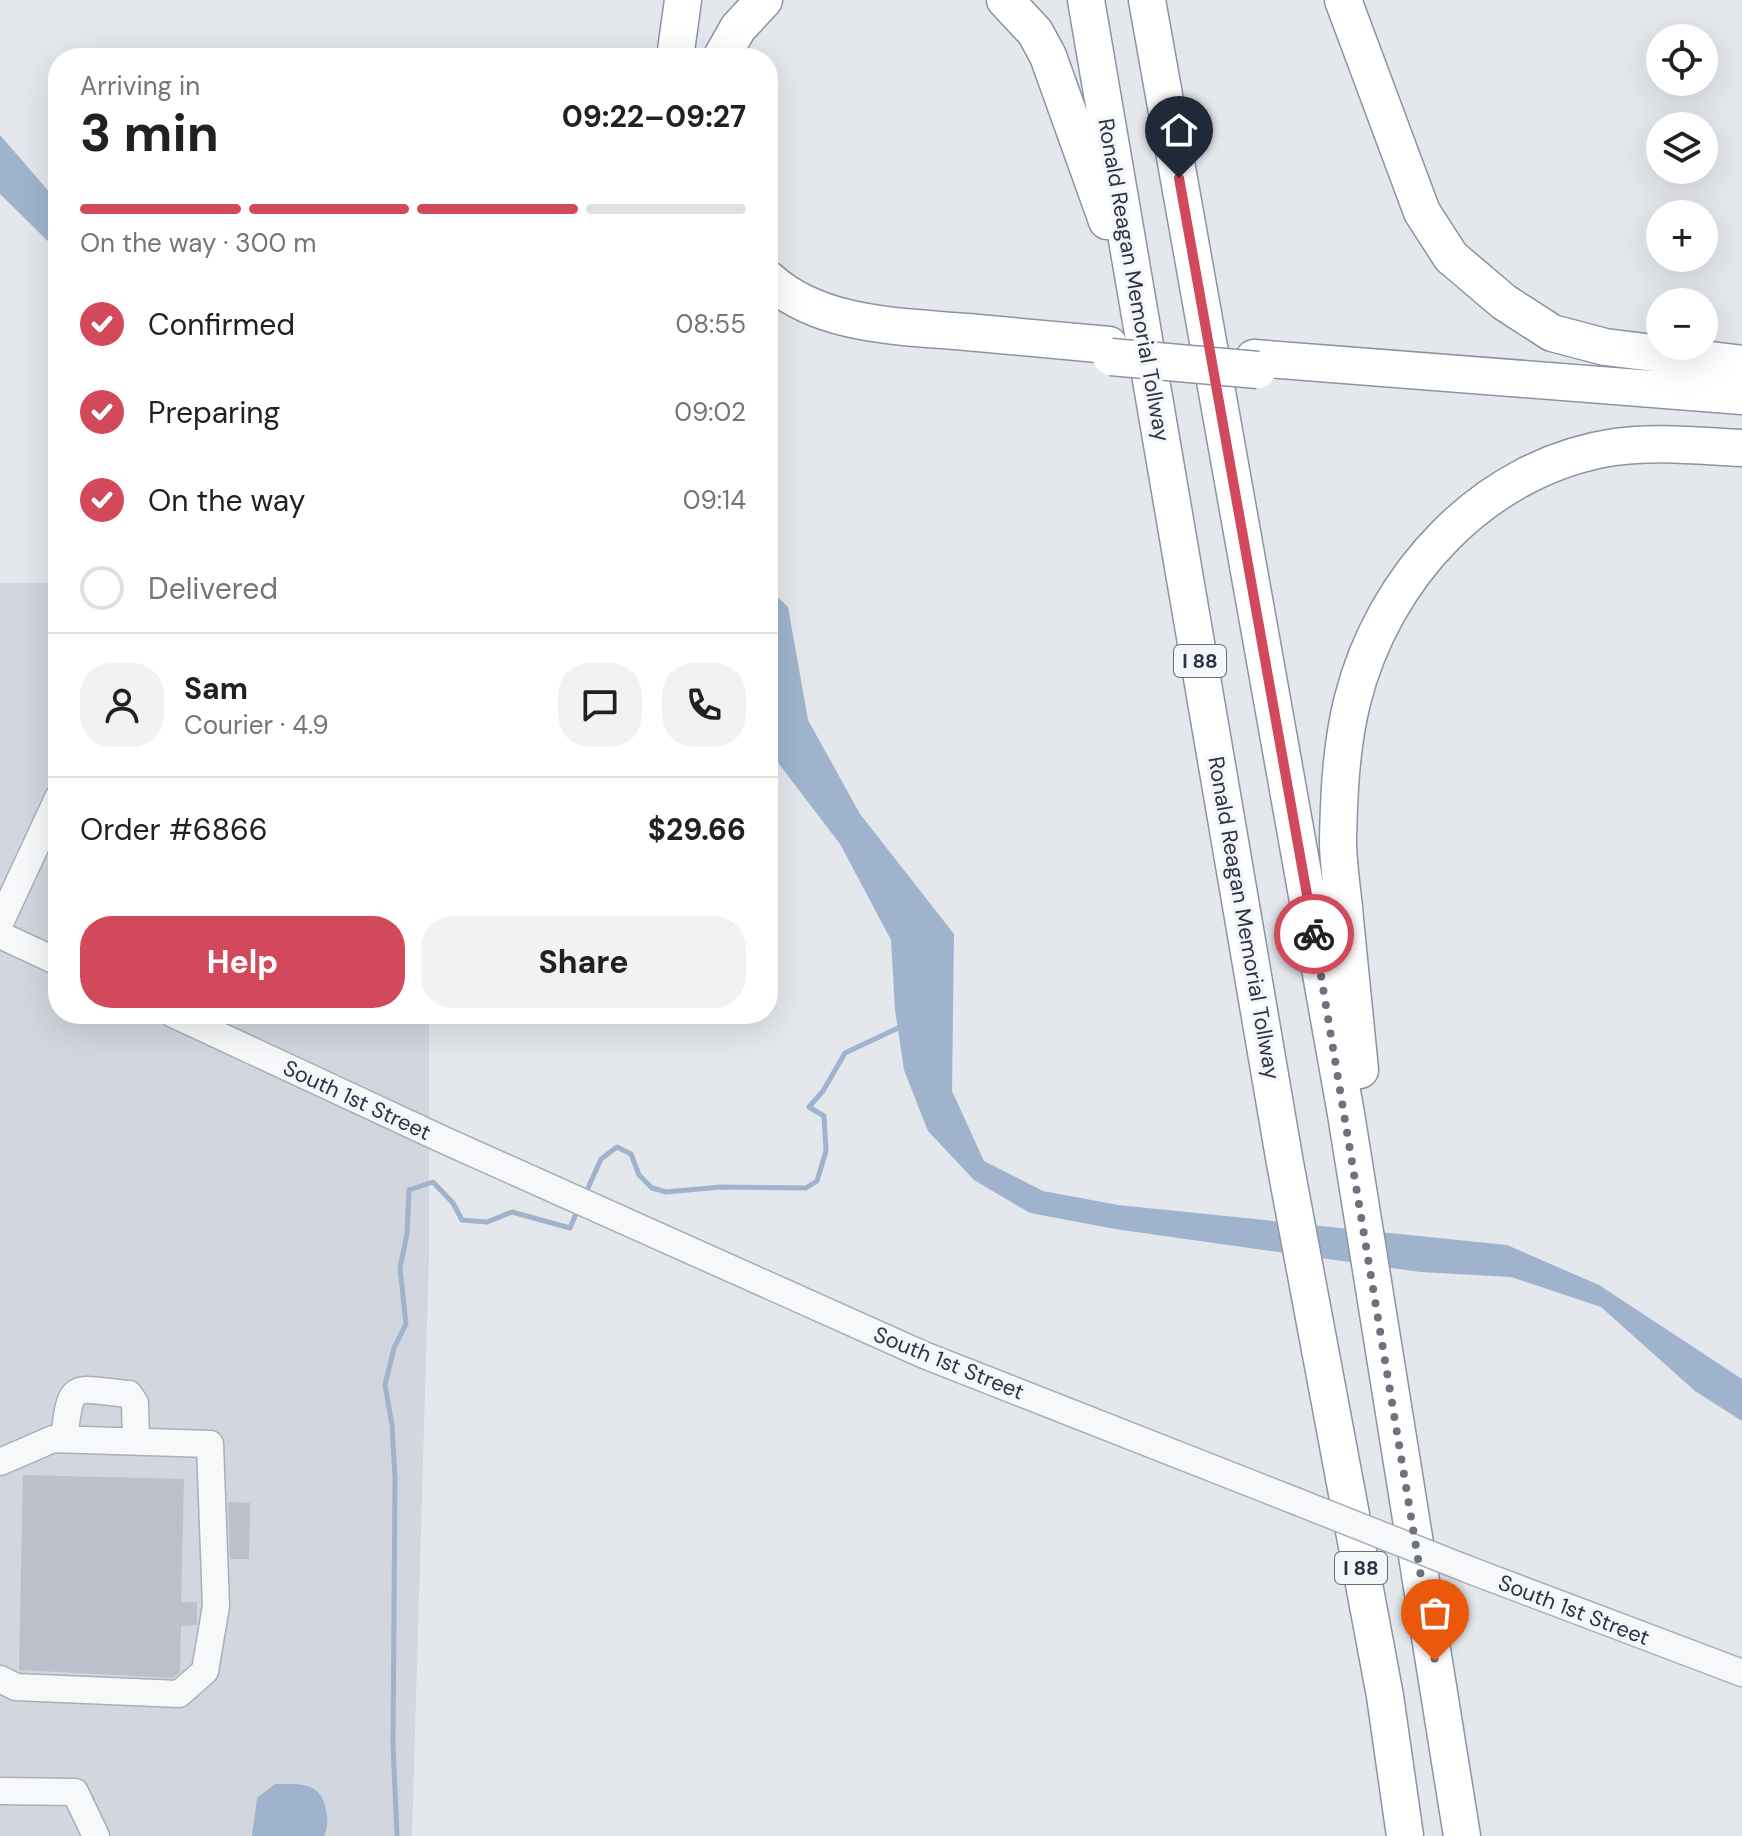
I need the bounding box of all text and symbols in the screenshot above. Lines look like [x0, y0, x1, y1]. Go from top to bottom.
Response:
map controls [1646, 24, 1718, 360]
button: locate [1646, 24, 1718, 96]
text: Arriving in [80, 69, 200, 103]
pin [1145, 96, 1213, 178]
text: 09:22–09:27 [562, 97, 746, 136]
text: 3 min [80, 99, 219, 167]
icon: home [1157, 108, 1201, 152]
button: layers [1646, 112, 1718, 184]
street label: Ronald Reagan Memorial Tollway [1091, 116, 1177, 444]
button: + [1646, 200, 1718, 272]
text: On the way · 300 m [80, 226, 316, 260]
button: − [1646, 288, 1718, 360]
icon: check [80, 302, 124, 346]
text: Confirmed [148, 305, 295, 344]
text: 08:55 [675, 307, 746, 341]
icon: check [80, 390, 124, 434]
text: Preparing [148, 393, 280, 432]
text: 09:02 [674, 395, 746, 429]
icon: check [80, 478, 124, 522]
text: On the way [148, 481, 305, 520]
text: 09:14 [683, 483, 746, 517]
text: Delivered [148, 569, 278, 608]
road number: I 88 [1174, 645, 1226, 677]
button: person [80, 663, 164, 747]
button: chat [558, 663, 642, 747]
button: phone [662, 663, 746, 747]
text: Sam [184, 669, 248, 708]
text: Courier · 4.9 [184, 708, 329, 742]
street label: Ronald Reagan Memorial Tollway [1201, 754, 1287, 1082]
text: Order #6866 [80, 810, 268, 849]
text: $29.66 [648, 810, 746, 849]
courier [1274, 894, 1354, 974]
icon: bike [1292, 912, 1336, 956]
button: Help [80, 916, 405, 1008]
button: Share [421, 916, 746, 1008]
street label: South 1st Street [278, 1053, 436, 1147]
street label: South 1st Street [869, 1320, 1029, 1406]
road number: I 88 [1335, 1552, 1387, 1584]
street label: South 1st Street [1494, 1568, 1654, 1652]
pin [1401, 1579, 1469, 1661]
icon: bag [1413, 1591, 1457, 1635]

